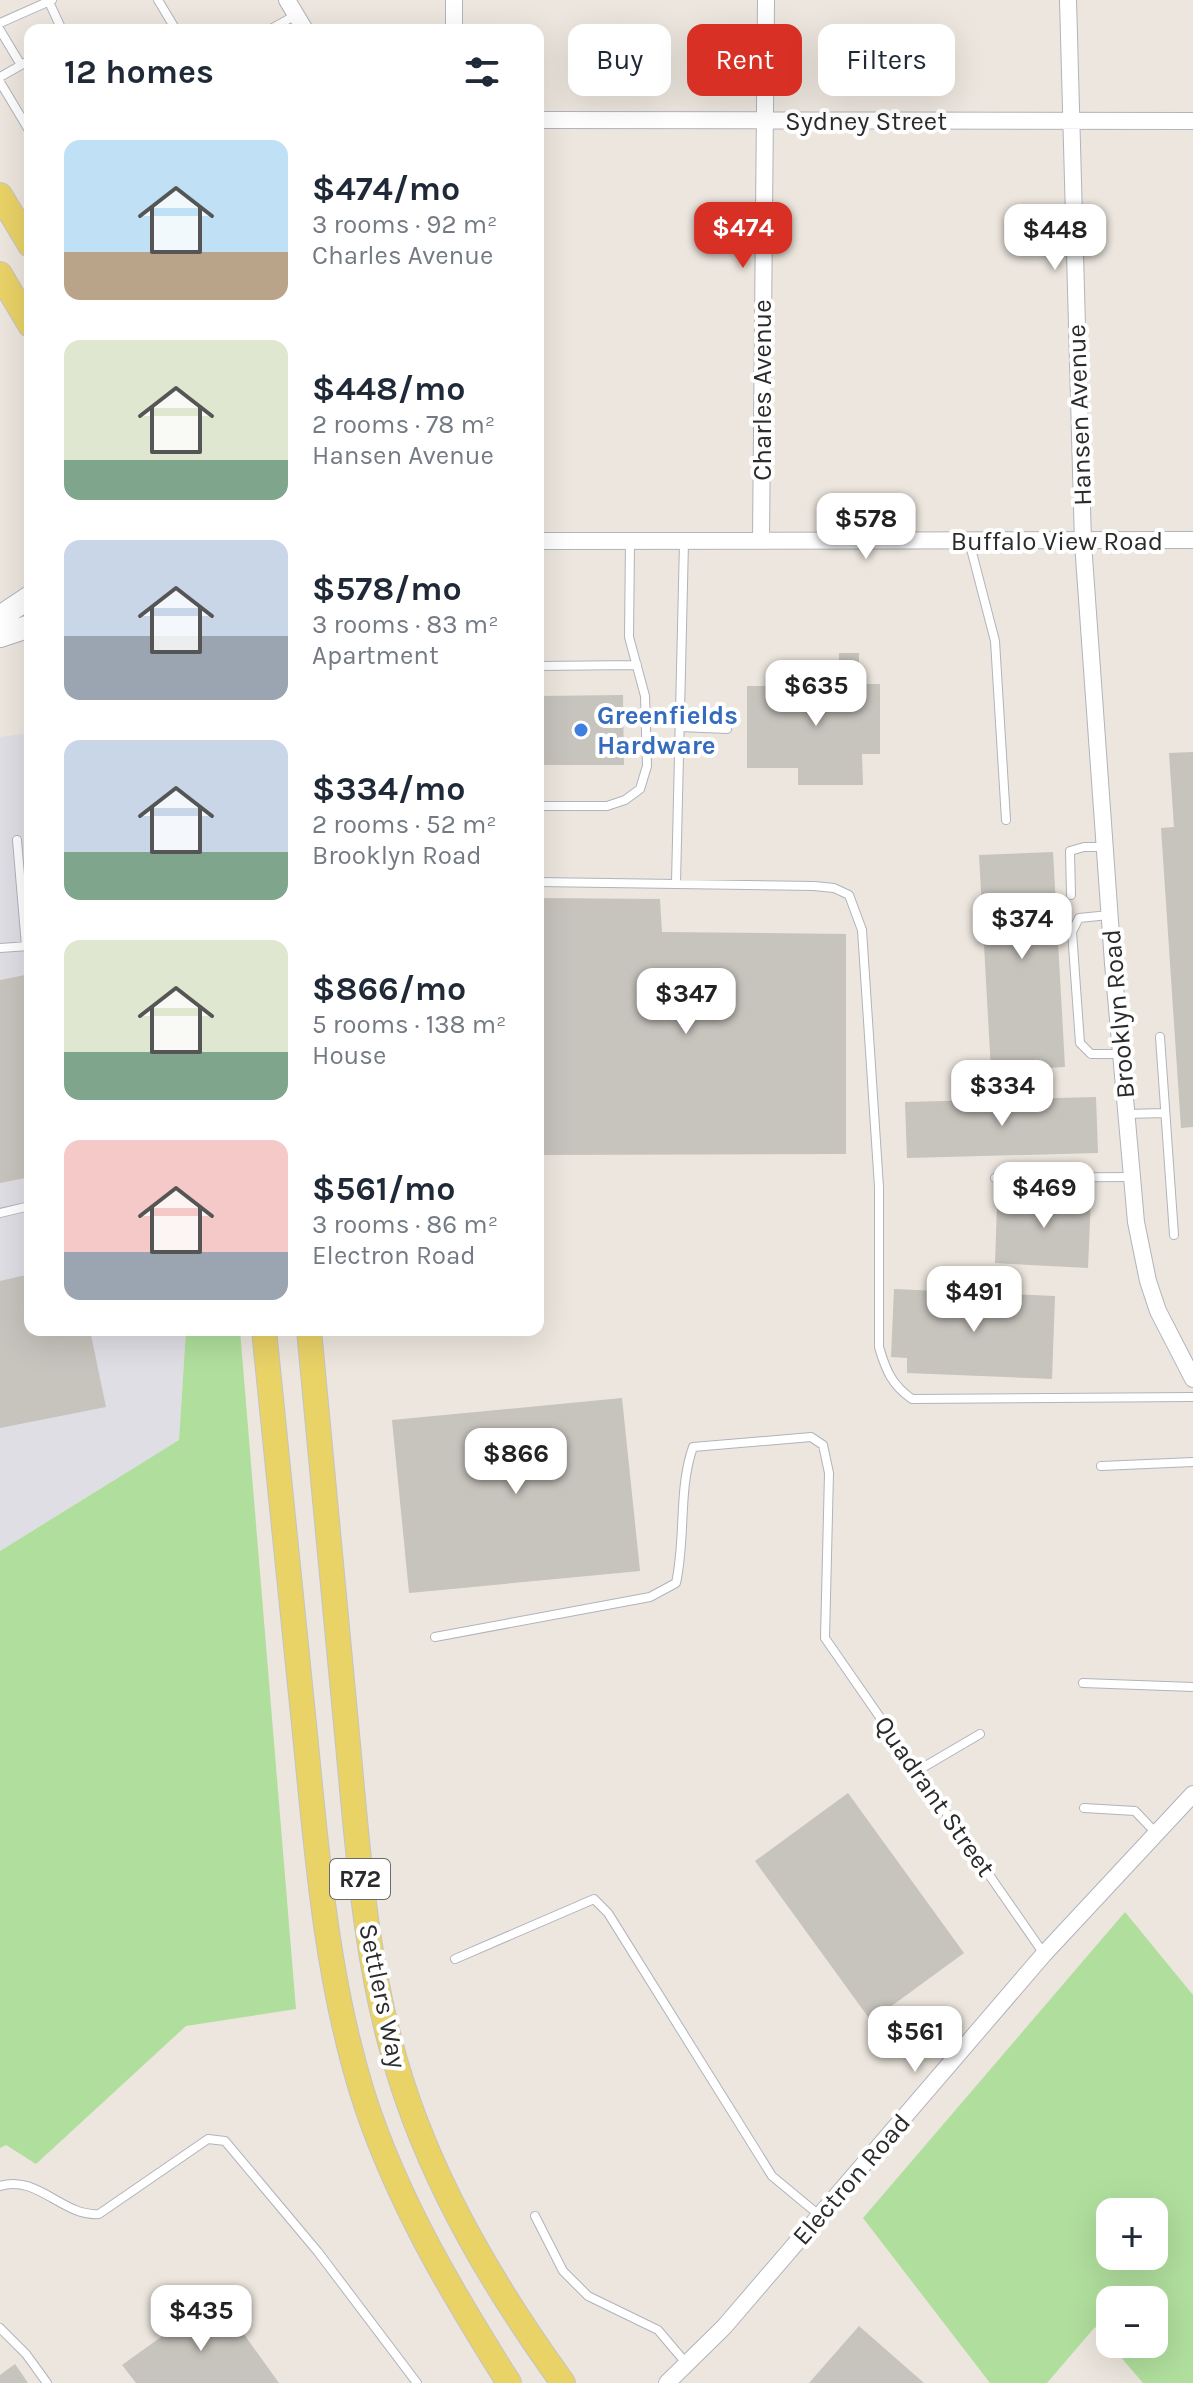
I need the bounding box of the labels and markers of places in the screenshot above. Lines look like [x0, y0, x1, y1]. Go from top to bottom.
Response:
pin: $474 [696, 202, 790, 270]
pin: $448 [1008, 204, 1102, 272]
pin: $578 [819, 493, 913, 561]
pin: $635 [769, 660, 863, 728]
place label: Greenfields Hardware [597, 700, 738, 761]
marker: Greenfields Hardware [572, 721, 590, 739]
pin: $374 [975, 893, 1069, 961]
pin: $347 [639, 968, 733, 1036]
pin: $334 [955, 1060, 1049, 1128]
pin: $469 [997, 1162, 1091, 1230]
pin: $491 [927, 1266, 1021, 1334]
pin: $866 [469, 1428, 563, 1496]
pin: $561 [868, 2006, 962, 2074]
pin: $435 [154, 2285, 248, 2353]

